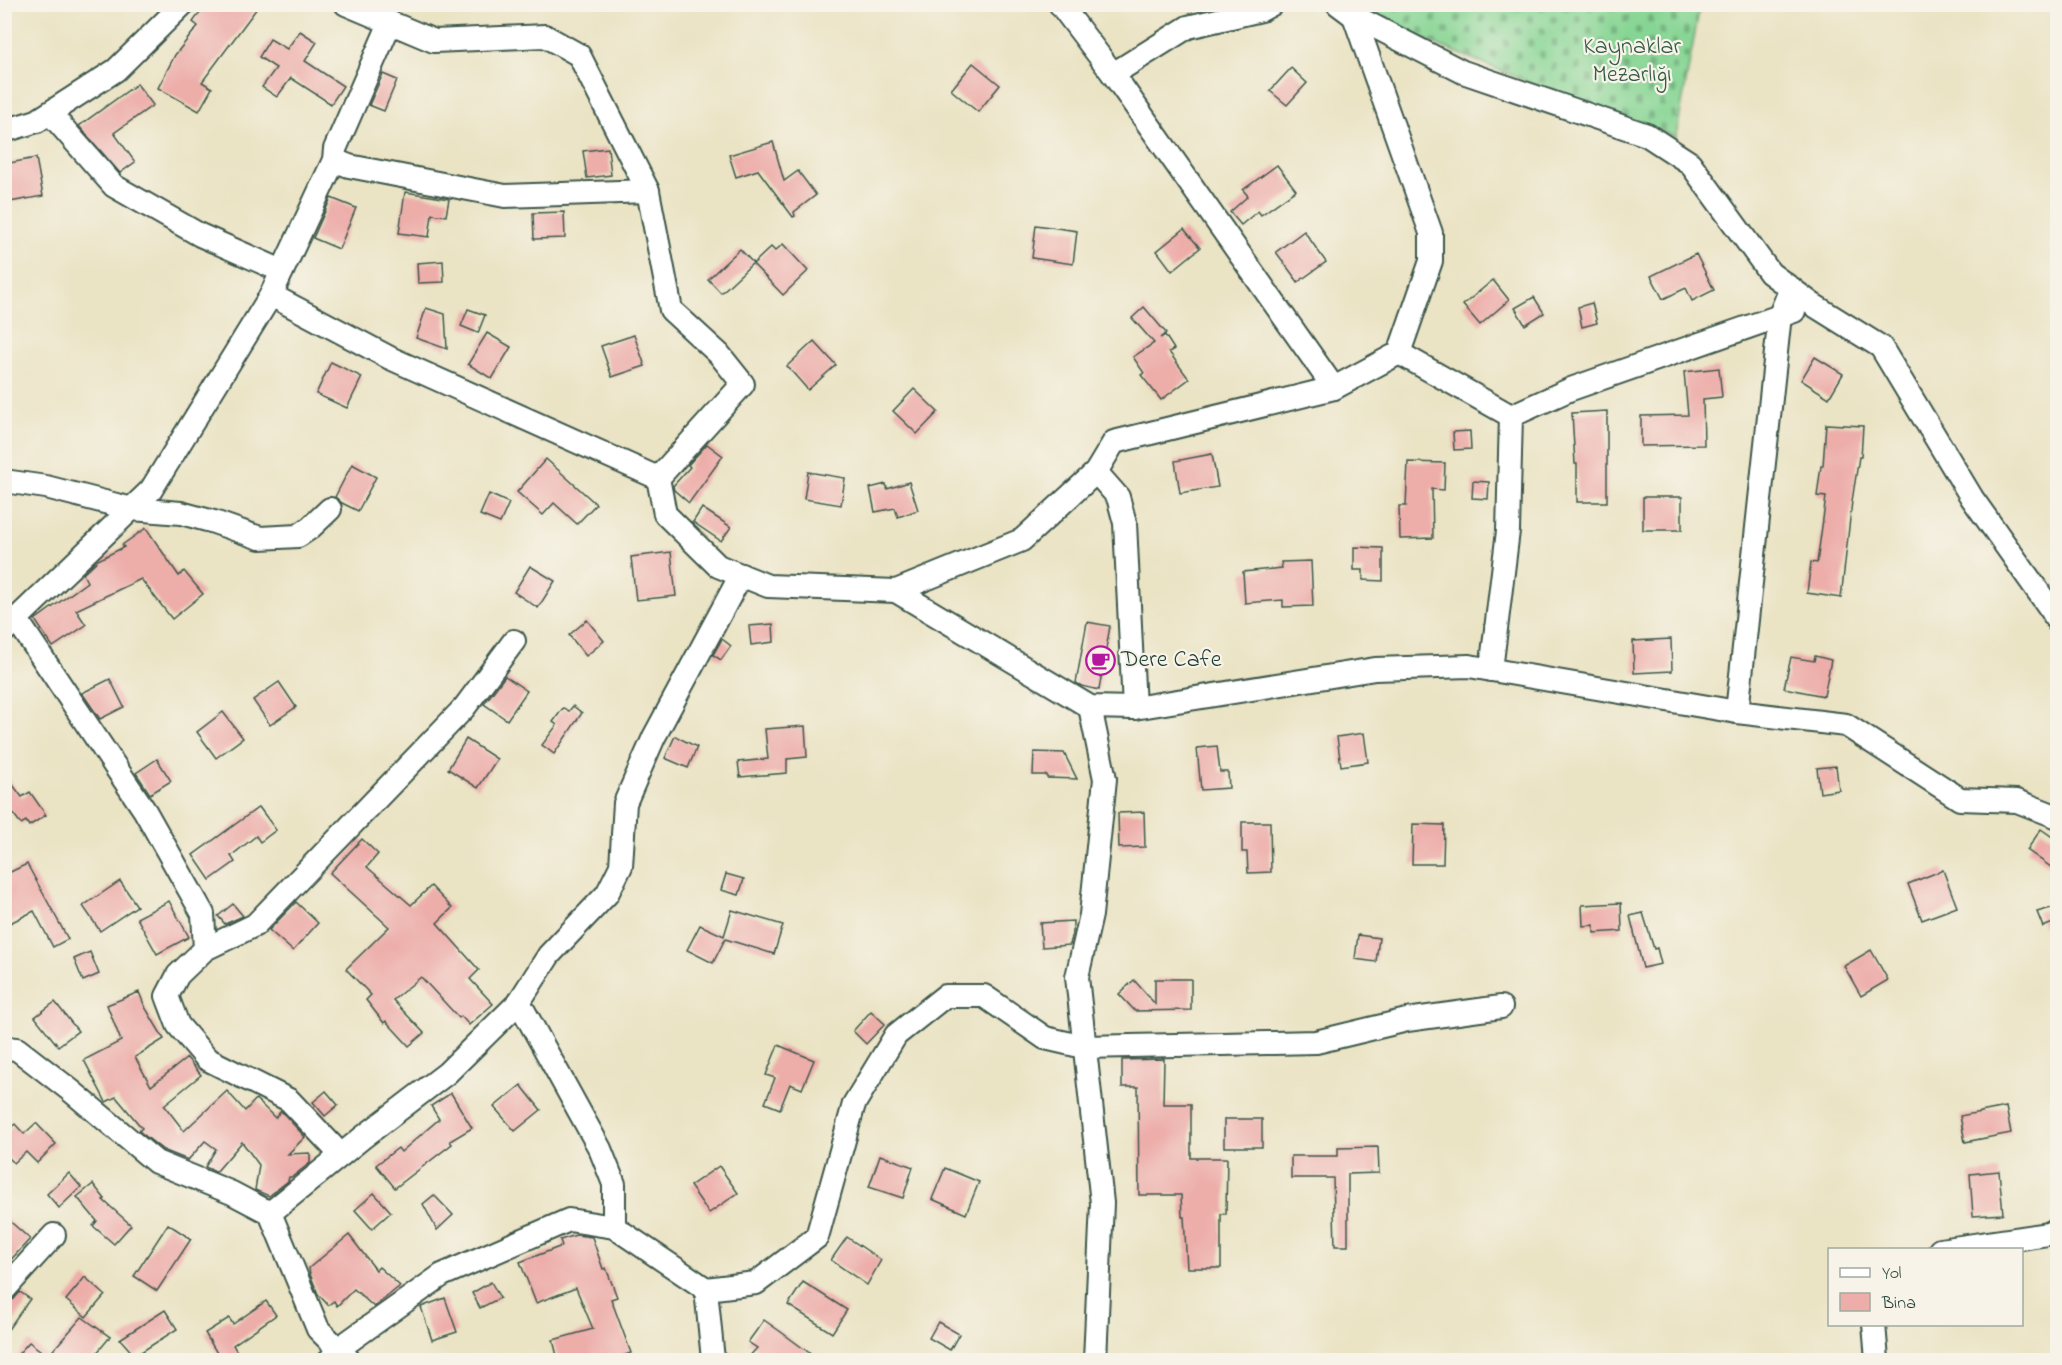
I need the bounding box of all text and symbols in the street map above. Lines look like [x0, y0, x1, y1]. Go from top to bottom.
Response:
park label: Kaynaklar Mezarlığı [1583, 30, 1681, 93]
place label: Dere Cafe [1120, 643, 1222, 678]
cafe icon: Dere Cafe [1084, 644, 1116, 676]
legend [1828, 1248, 2023, 1326]
text: Yol [1882, 1261, 1902, 1287]
text: Bina [1881, 1291, 1916, 1317]

